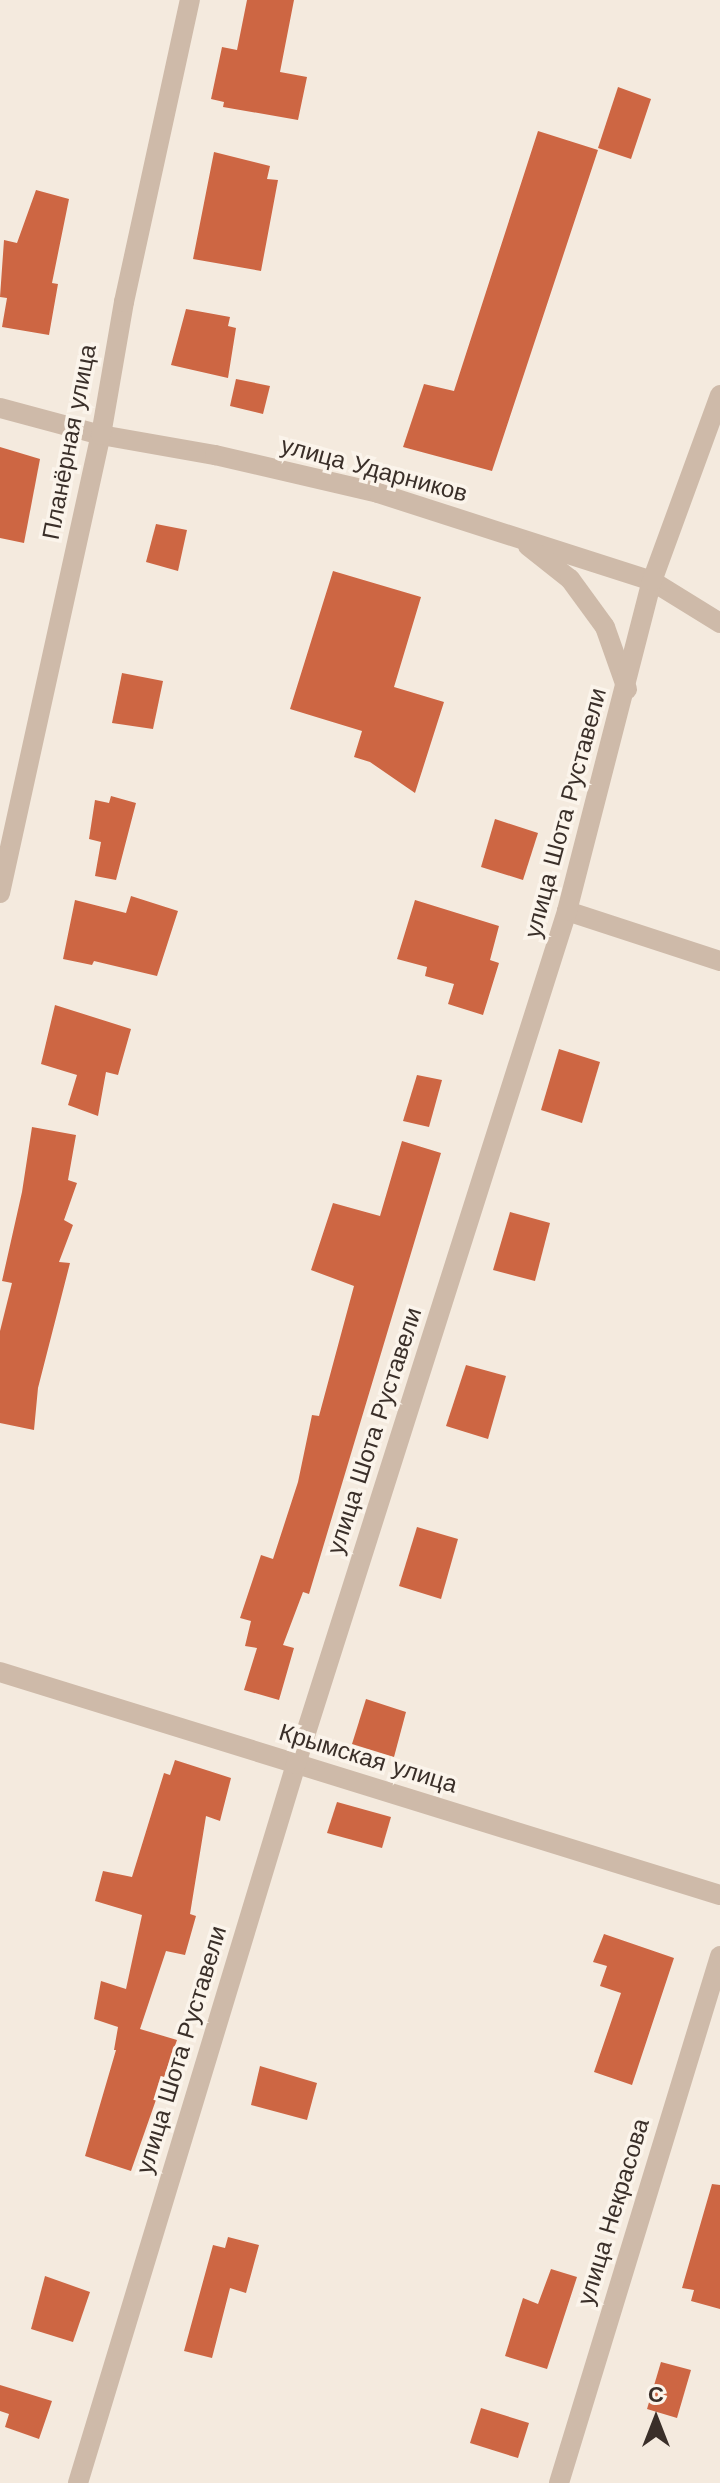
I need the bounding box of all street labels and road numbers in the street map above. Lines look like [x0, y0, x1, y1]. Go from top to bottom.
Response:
street label: Планёрная улица [37, 342, 103, 542]
street label: улица Ударников [278, 431, 470, 509]
street label: улица Шота Руставели [519, 685, 613, 941]
street label: улица Шота Руставели [322, 1304, 428, 1558]
street label: Крымская улица [276, 1718, 460, 1800]
street label: улица Шота Руставели [131, 1923, 233, 2177]
street label: улица Некрасова [572, 2115, 656, 2309]

